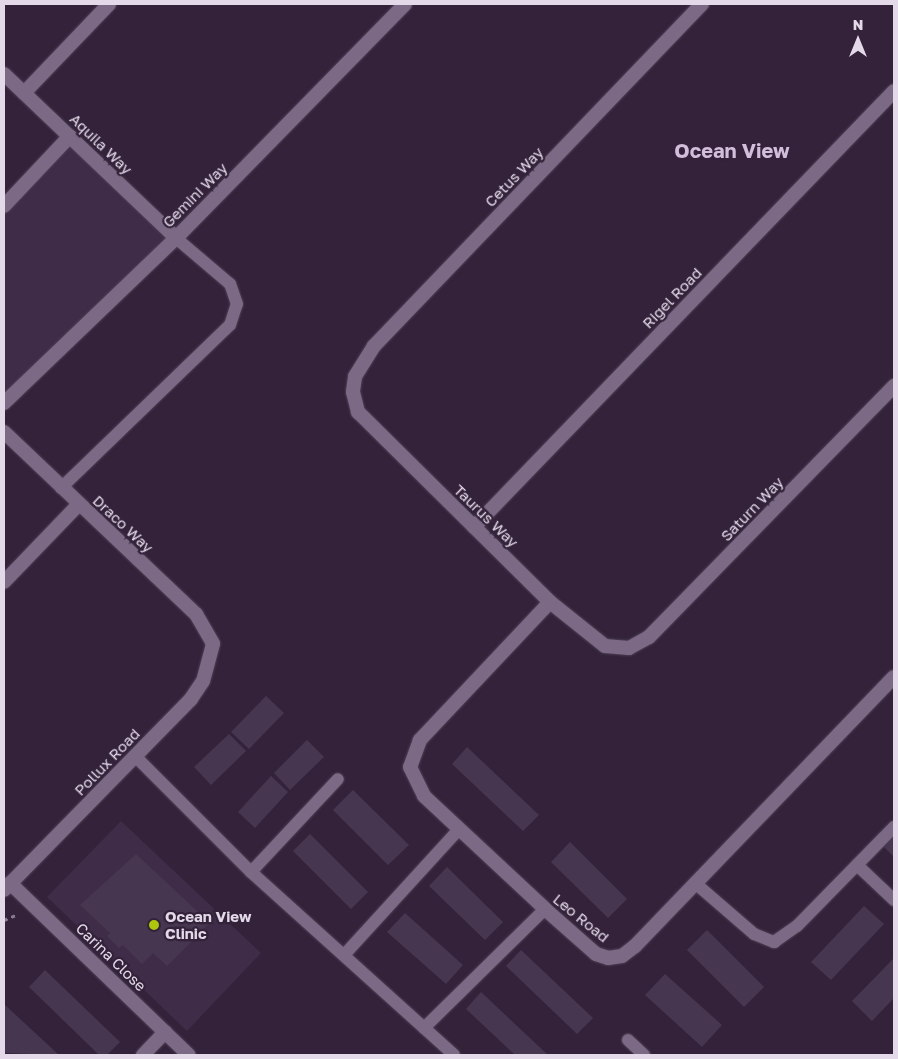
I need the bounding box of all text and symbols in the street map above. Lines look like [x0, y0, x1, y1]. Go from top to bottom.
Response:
north arrow [833, 15, 883, 65]
text: N [853, 16, 863, 33]
street label: Aquila Way [66, 110, 136, 178]
district label: Ocean View [674, 138, 790, 162]
street label: Cetus Way [481, 143, 547, 211]
street label: Gemini Way [159, 159, 231, 231]
street label: Rigel Road [639, 264, 705, 332]
street label: Saturn Way [717, 473, 787, 545]
street label: Taurus Way [450, 481, 522, 551]
street label: Draco Way [89, 492, 157, 556]
street label: Pollux Road [71, 725, 143, 799]
street label: Leo Road [549, 890, 613, 946]
place label: Ocean View Clinic [165, 907, 252, 942]
marker: Ocean View Clinic [147, 918, 161, 932]
street label: Carina Close [72, 919, 150, 995]

